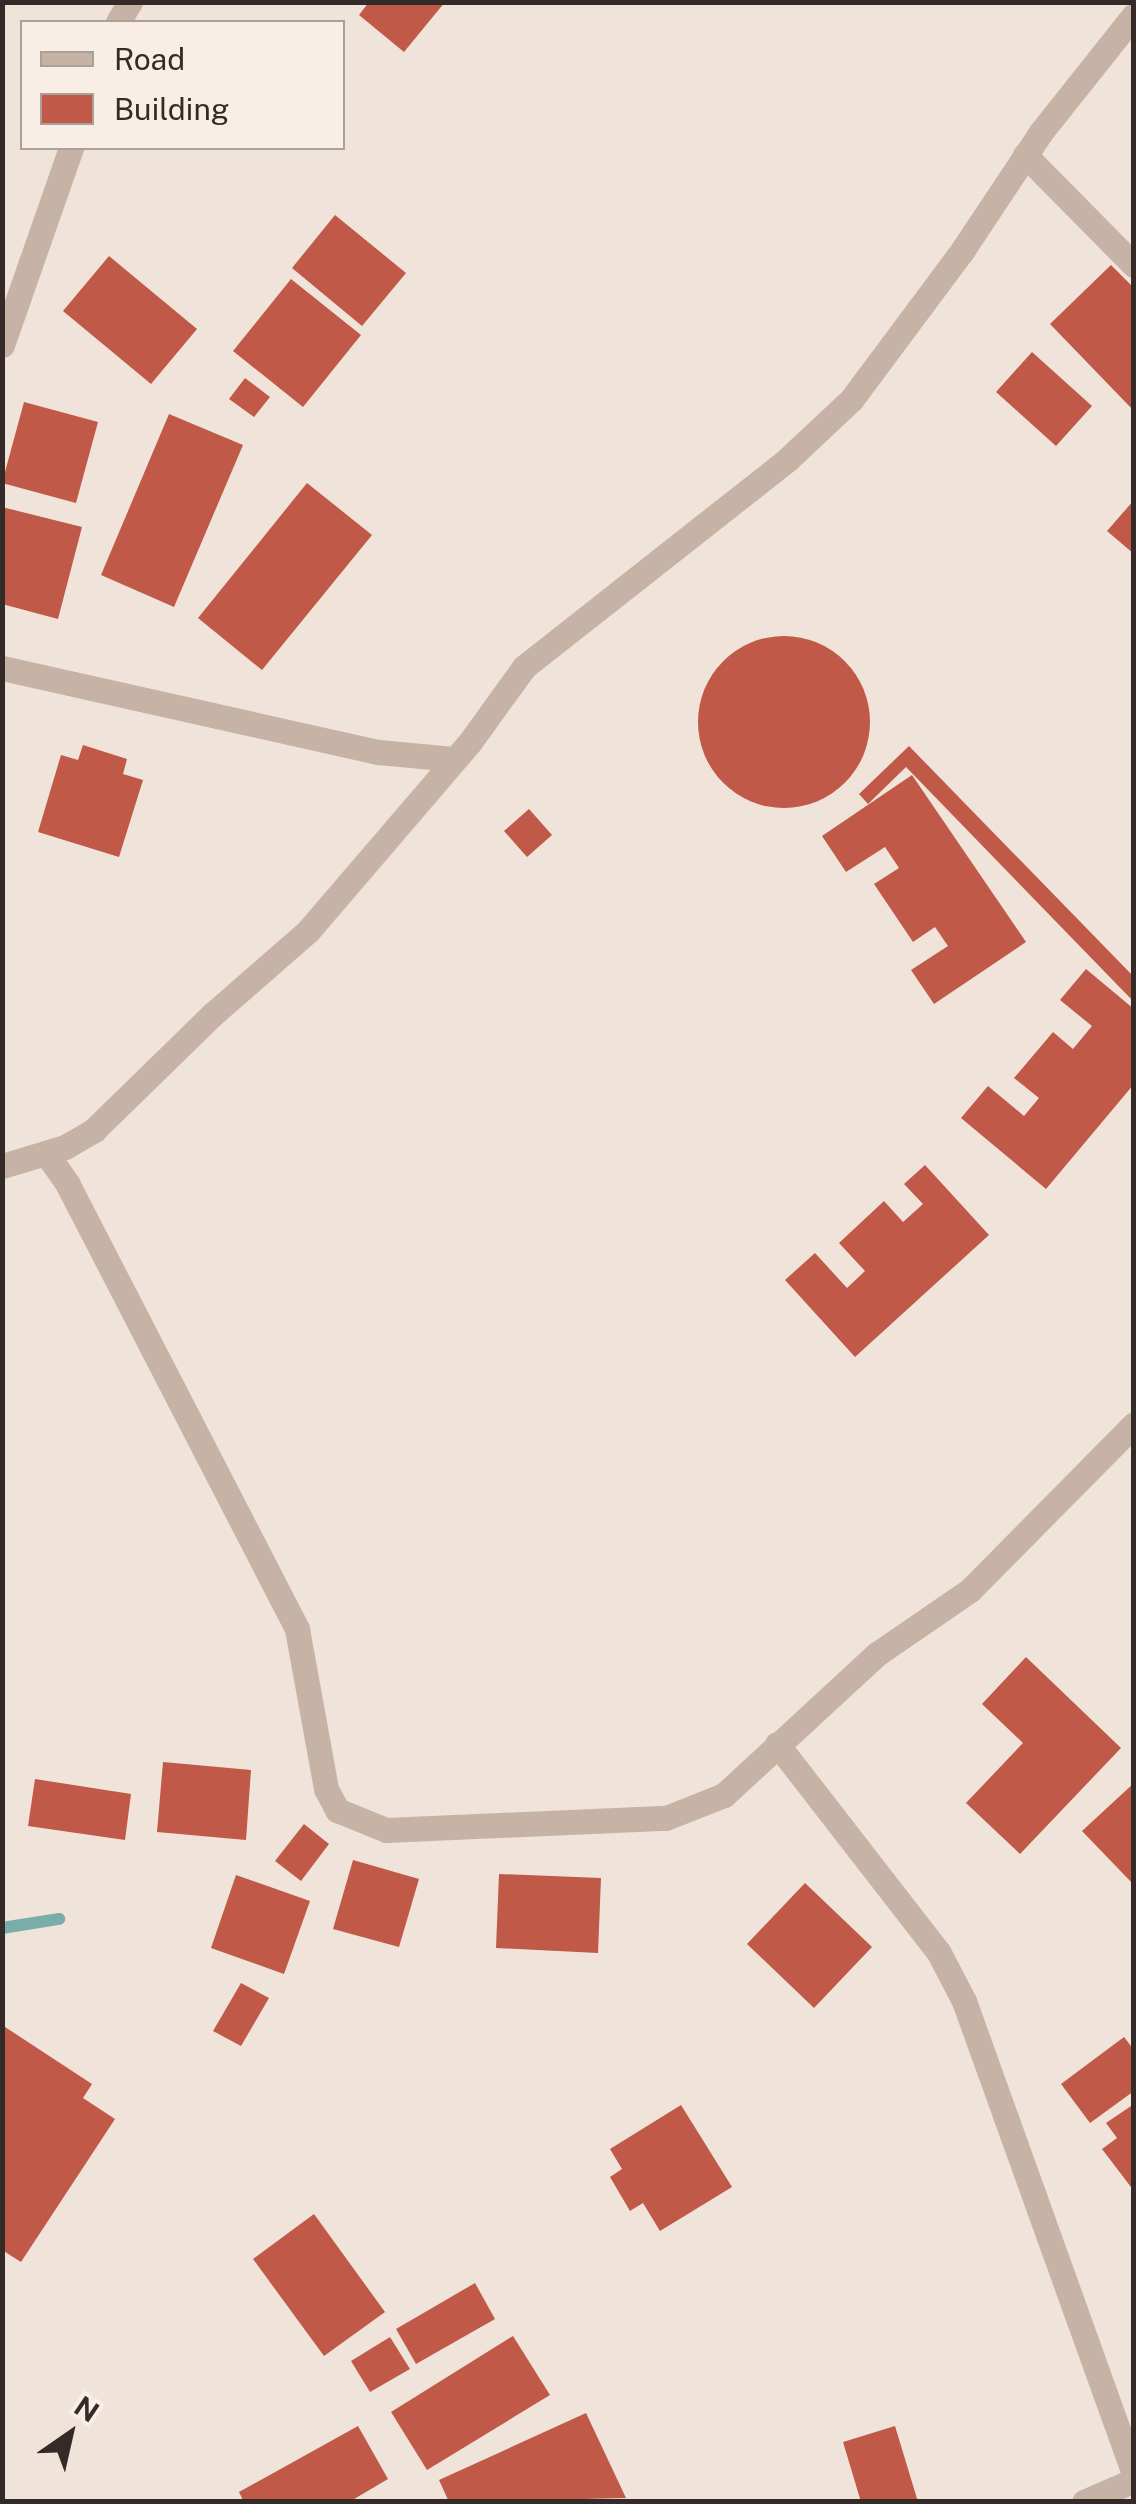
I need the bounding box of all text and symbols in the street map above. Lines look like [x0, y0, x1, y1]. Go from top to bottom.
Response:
legend [20, 20, 345, 150]
text: Road [114, 41, 185, 77]
text: Building [114, 91, 229, 127]
north arrow [20, 2384, 120, 2484]
text: N [69, 2389, 105, 2429]

